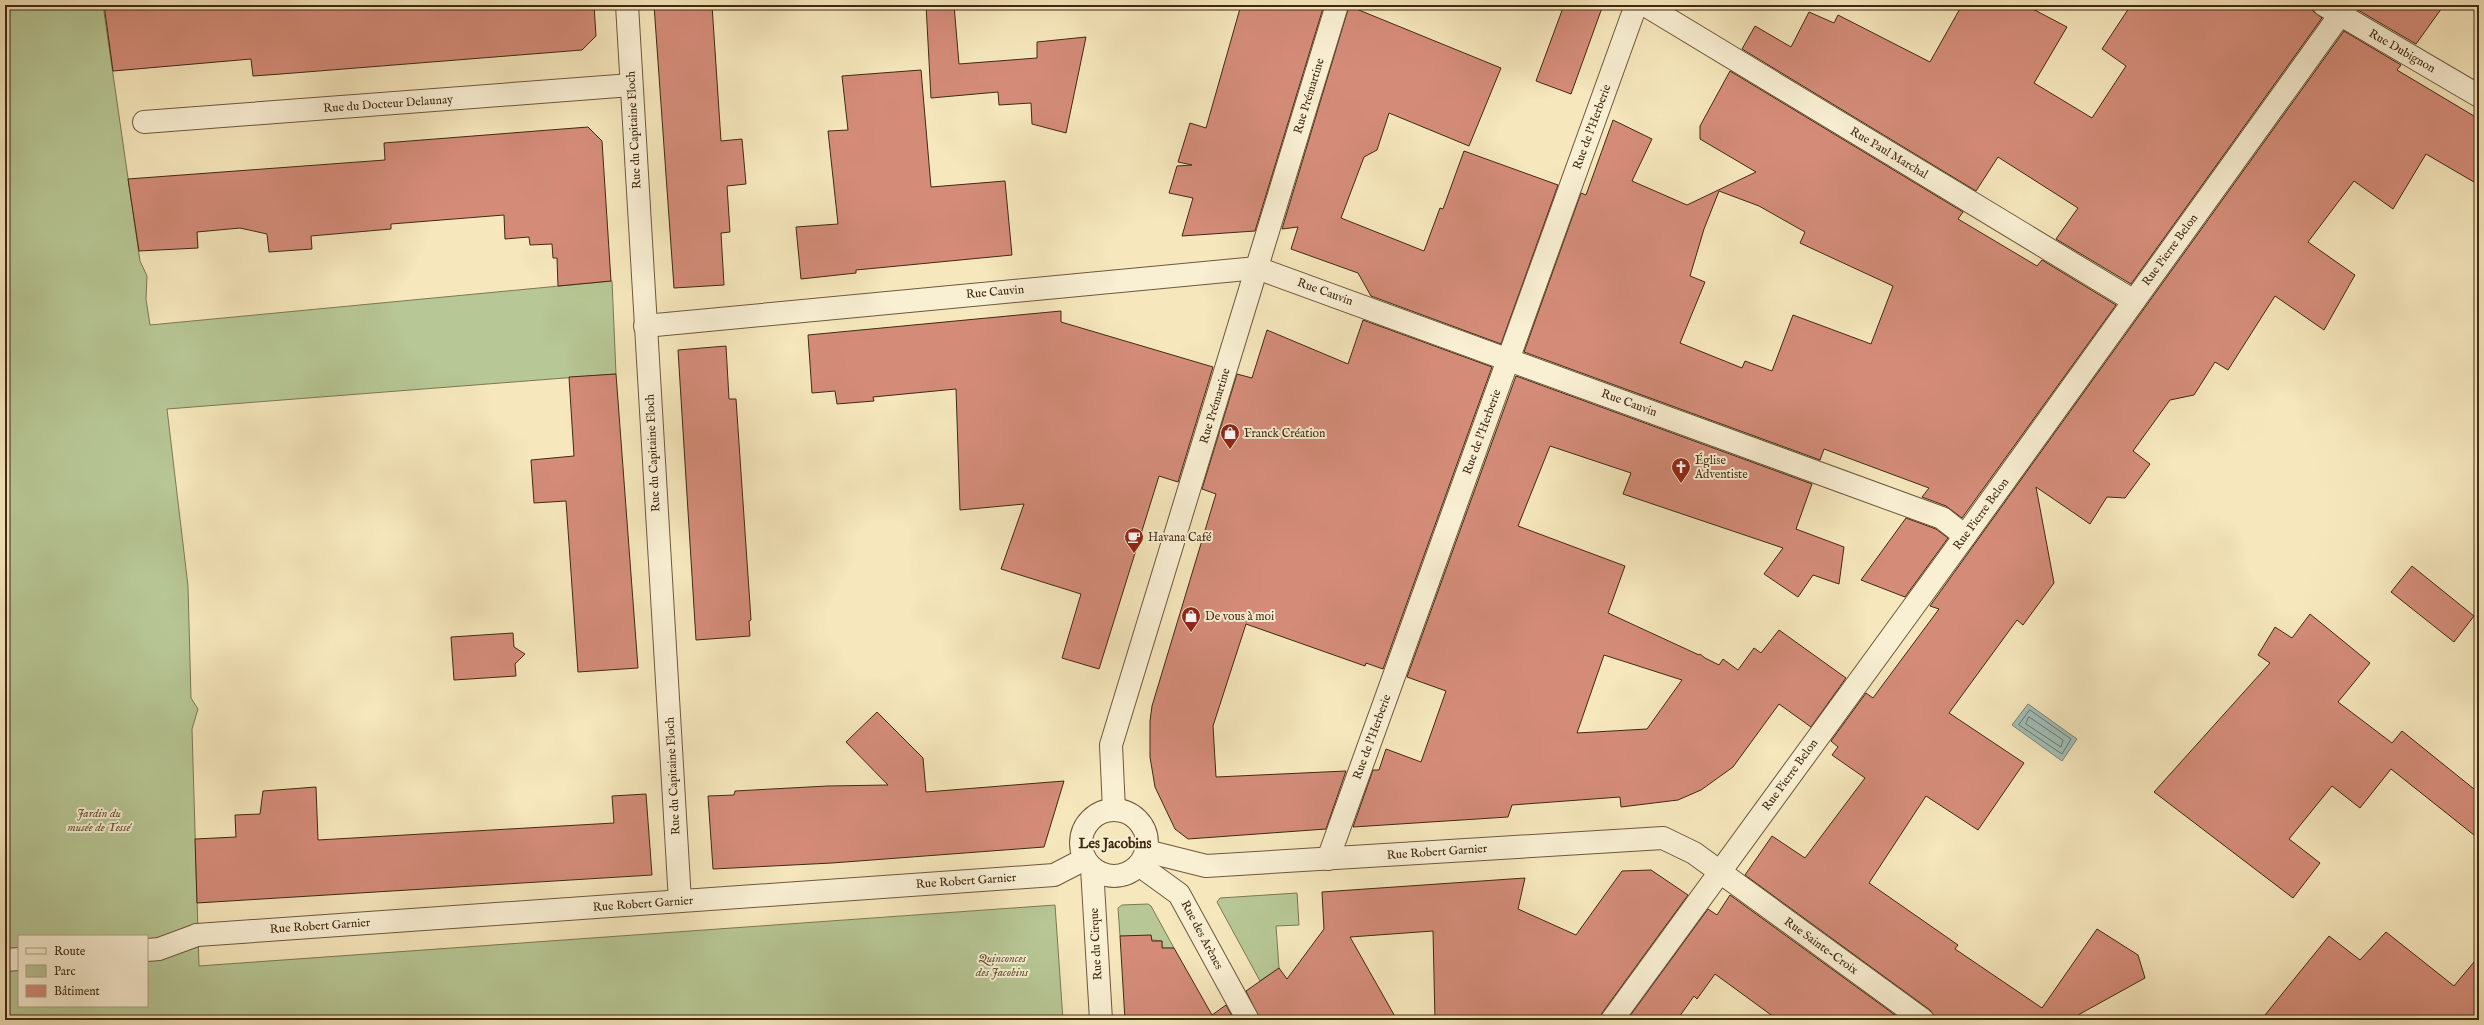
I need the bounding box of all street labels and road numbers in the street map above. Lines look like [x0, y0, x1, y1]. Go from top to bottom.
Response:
street label: Rue Dubignon [2366, 26, 2439, 76]
street label: Rue Prémartine [1290, 56, 1328, 136]
street label: Rue du Capitaine Floch [623, 70, 646, 189]
street label: Rue de l'Herberie [1570, 82, 1615, 172]
street label: Rue du Docteur Delaunay [323, 92, 453, 116]
street label: Rue Paul Marchal [1847, 124, 1931, 183]
street label: Rue Pierre Belon [2139, 211, 2202, 289]
street label: Rue Cauvin [1295, 275, 1356, 309]
street label: Rue Cauvin [965, 282, 1025, 302]
street label: Rue Prémartine [1196, 366, 1234, 446]
street label: Rue Cauvin [1599, 386, 1660, 420]
street label: Rue de l'Herberie [1460, 387, 1505, 477]
street label: Rue du Capitaine Floch [642, 393, 665, 512]
street label: Rue Pierre Belon [1950, 475, 2013, 553]
street label: Rue de l'Herberie [1350, 692, 1395, 782]
street label: Rue du Capitaine Floch [662, 716, 685, 835]
street label: Rue Pierre Belon [1759, 736, 1822, 814]
street label: Rue Robert Garnier [1386, 841, 1488, 863]
street label: Rue Robert Garnier [915, 870, 1017, 892]
street label: Rue Robert Garnier [592, 893, 694, 915]
street label: Rue des Arènes [1177, 898, 1227, 972]
street label: Rue du Cirque [1087, 907, 1106, 981]
street label: Rue Sainte-Croix [1781, 914, 1861, 978]
street label: Rue Robert Garnier [269, 915, 371, 937]

